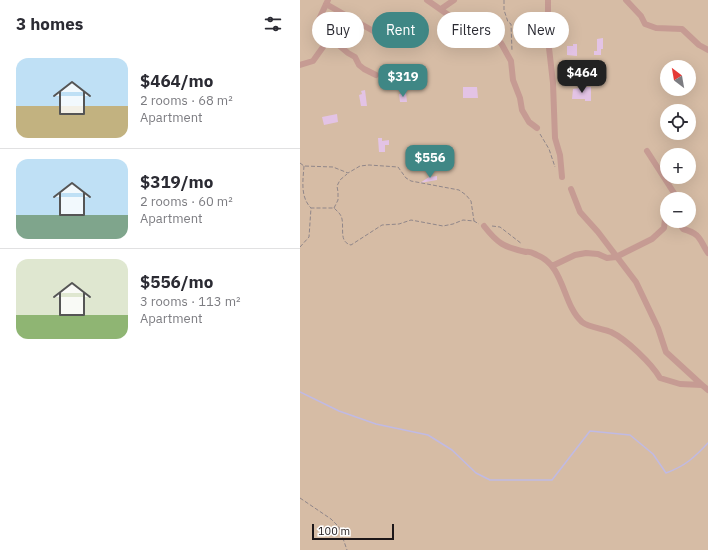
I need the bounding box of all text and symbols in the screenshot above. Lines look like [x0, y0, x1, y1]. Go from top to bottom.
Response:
chip: Buy [312, 12, 364, 48]
chip: Rent [372, 12, 429, 48]
chip: Filters [437, 12, 505, 48]
chip: New [513, 12, 569, 48]
text: 3 homes [16, 13, 83, 35]
icon: filters [262, 13, 284, 35]
pin: $464 [558, 60, 606, 94]
north arrow [660, 60, 696, 96]
map controls [660, 60, 696, 228]
pin: $319 [379, 64, 427, 98]
text: $464 [566, 64, 598, 81]
text: $319 [387, 68, 419, 85]
text: $464/mo [140, 70, 213, 92]
icon: home [48, 74, 96, 122]
text: 2 rooms · 68 m² [140, 92, 233, 109]
button: locate [660, 104, 696, 140]
text: Apartment [140, 109, 203, 126]
pin: $556 [406, 145, 454, 179]
button: + [660, 148, 696, 184]
text: $556 [414, 149, 446, 166]
text: $319/mo [140, 171, 213, 193]
icon: home [48, 175, 96, 223]
button: − [660, 192, 696, 228]
text: 2 rooms · 60 m² [140, 193, 233, 210]
text: Apartment [140, 210, 203, 227]
text: $556/mo [140, 271, 213, 293]
icon: home [48, 275, 96, 323]
text: 3 rooms · 113 m² [140, 293, 241, 310]
text: Apartment [140, 310, 203, 327]
scale bar [312, 522, 394, 541]
text: 100 m [318, 524, 350, 538]

